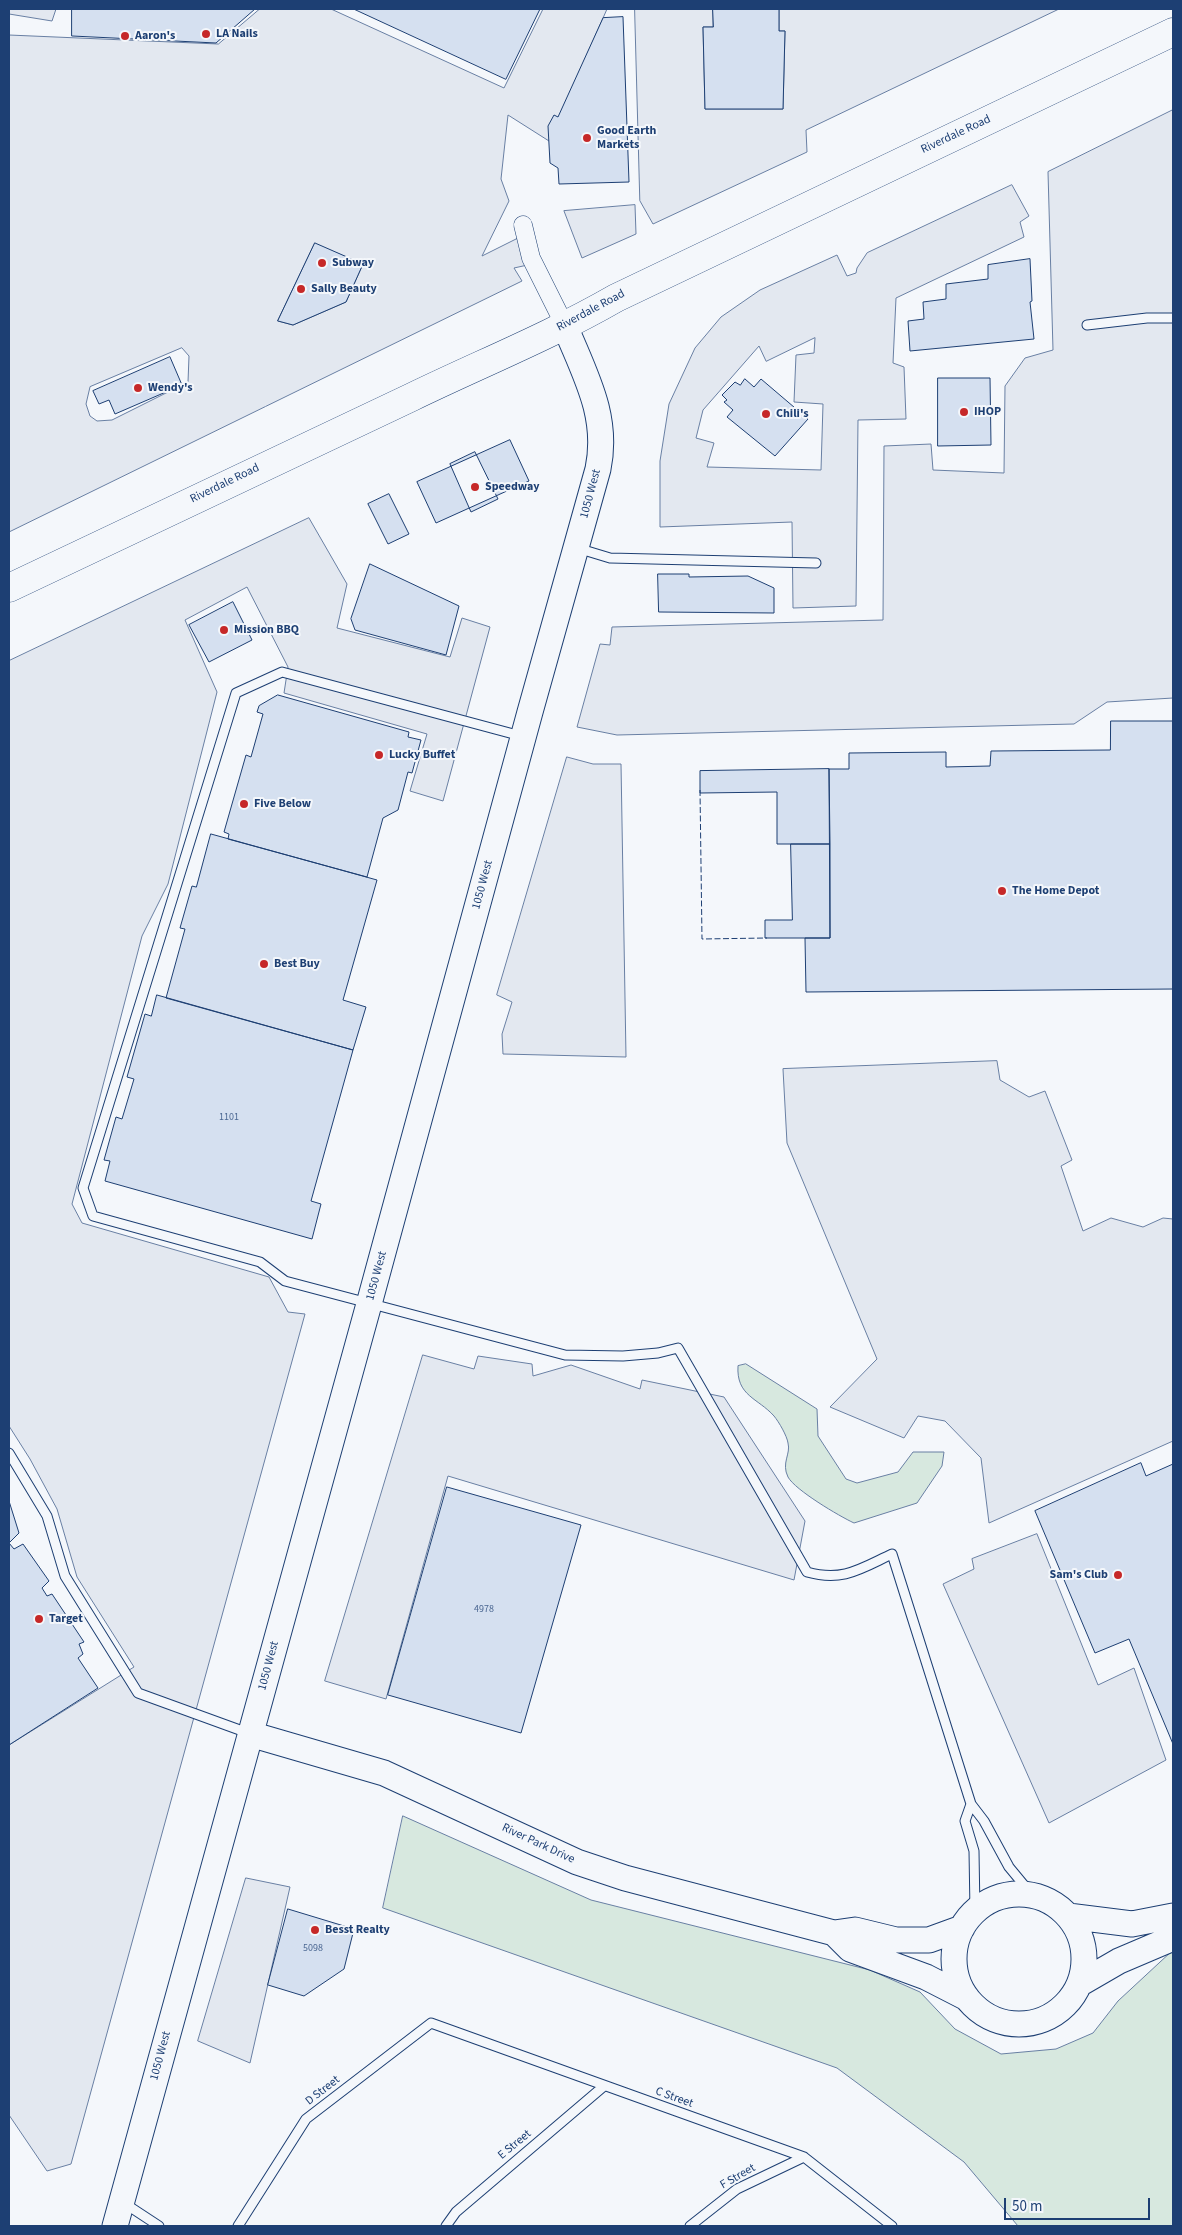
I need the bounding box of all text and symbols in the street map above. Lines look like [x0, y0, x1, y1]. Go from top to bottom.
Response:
place label: LA Nails [216, 27, 258, 41]
marker: LA Nails [200, 28, 212, 40]
place label: Aaron's [135, 29, 175, 43]
marker: Aaron's [119, 30, 131, 42]
street label: Riverdale Road [919, 113, 993, 157]
place label: Good Earth Markets [597, 124, 656, 152]
marker: Good Earth Markets [581, 132, 593, 144]
place label: Subway [332, 256, 374, 270]
marker: Subway [316, 257, 328, 269]
place label: Sally Beauty [311, 282, 377, 296]
marker: Sally Beauty [295, 283, 307, 295]
street label: Riverdale Road [554, 287, 628, 335]
place label: Wendy's [148, 381, 193, 395]
marker: Wendy's [132, 382, 144, 394]
place label: IHOP [974, 405, 1001, 419]
marker: IHOP [958, 406, 970, 418]
place label: Chili's [776, 407, 809, 421]
marker: Chili's [760, 408, 772, 420]
street label: Riverdale Road [188, 461, 262, 507]
street label: 1050 West [578, 468, 604, 520]
place label: Speedway [485, 480, 540, 494]
marker: Speedway [469, 481, 481, 493]
place label: Mission BBQ [234, 623, 299, 637]
marker: Mission BBQ [218, 624, 230, 636]
place label: Lucky Buffet [389, 748, 455, 762]
marker: Lucky Buffet [373, 749, 385, 761]
place label: Five Below [254, 797, 311, 811]
marker: Five Below [238, 798, 250, 810]
street label: 1050 West [470, 859, 496, 911]
place label: The Home Depot [1012, 884, 1099, 898]
marker: The Home Depot [996, 885, 1008, 897]
place label: Best Buy [274, 957, 320, 971]
marker: Best Buy [258, 958, 270, 970]
house number: 1101 [219, 1112, 239, 1124]
street label: 1050 West [364, 1250, 390, 1302]
place label: Sam's Club [1050, 1568, 1108, 1582]
marker: Sam's Club [1112, 1569, 1124, 1581]
house number: 4978 [474, 1604, 494, 1616]
place label: Target [49, 1612, 83, 1626]
marker: Target [33, 1613, 45, 1625]
street label: 1050 West [256, 1640, 282, 1692]
street label: River Park Drive [499, 1821, 577, 1867]
place label: Besst Realty [325, 1923, 390, 1937]
marker: Besst Realty [309, 1924, 321, 1936]
house number: 5098 [303, 1943, 323, 1955]
street label: 1050 West [148, 2030, 174, 2082]
street label: D Street [303, 2073, 343, 2109]
street label: C Street [653, 2085, 695, 2111]
street label: E Street [496, 2127, 534, 2163]
street label: F Street [718, 2161, 758, 2193]
scale bar [1007, 2188, 1153, 2220]
text: 50 m [1012, 2196, 1042, 2217]

